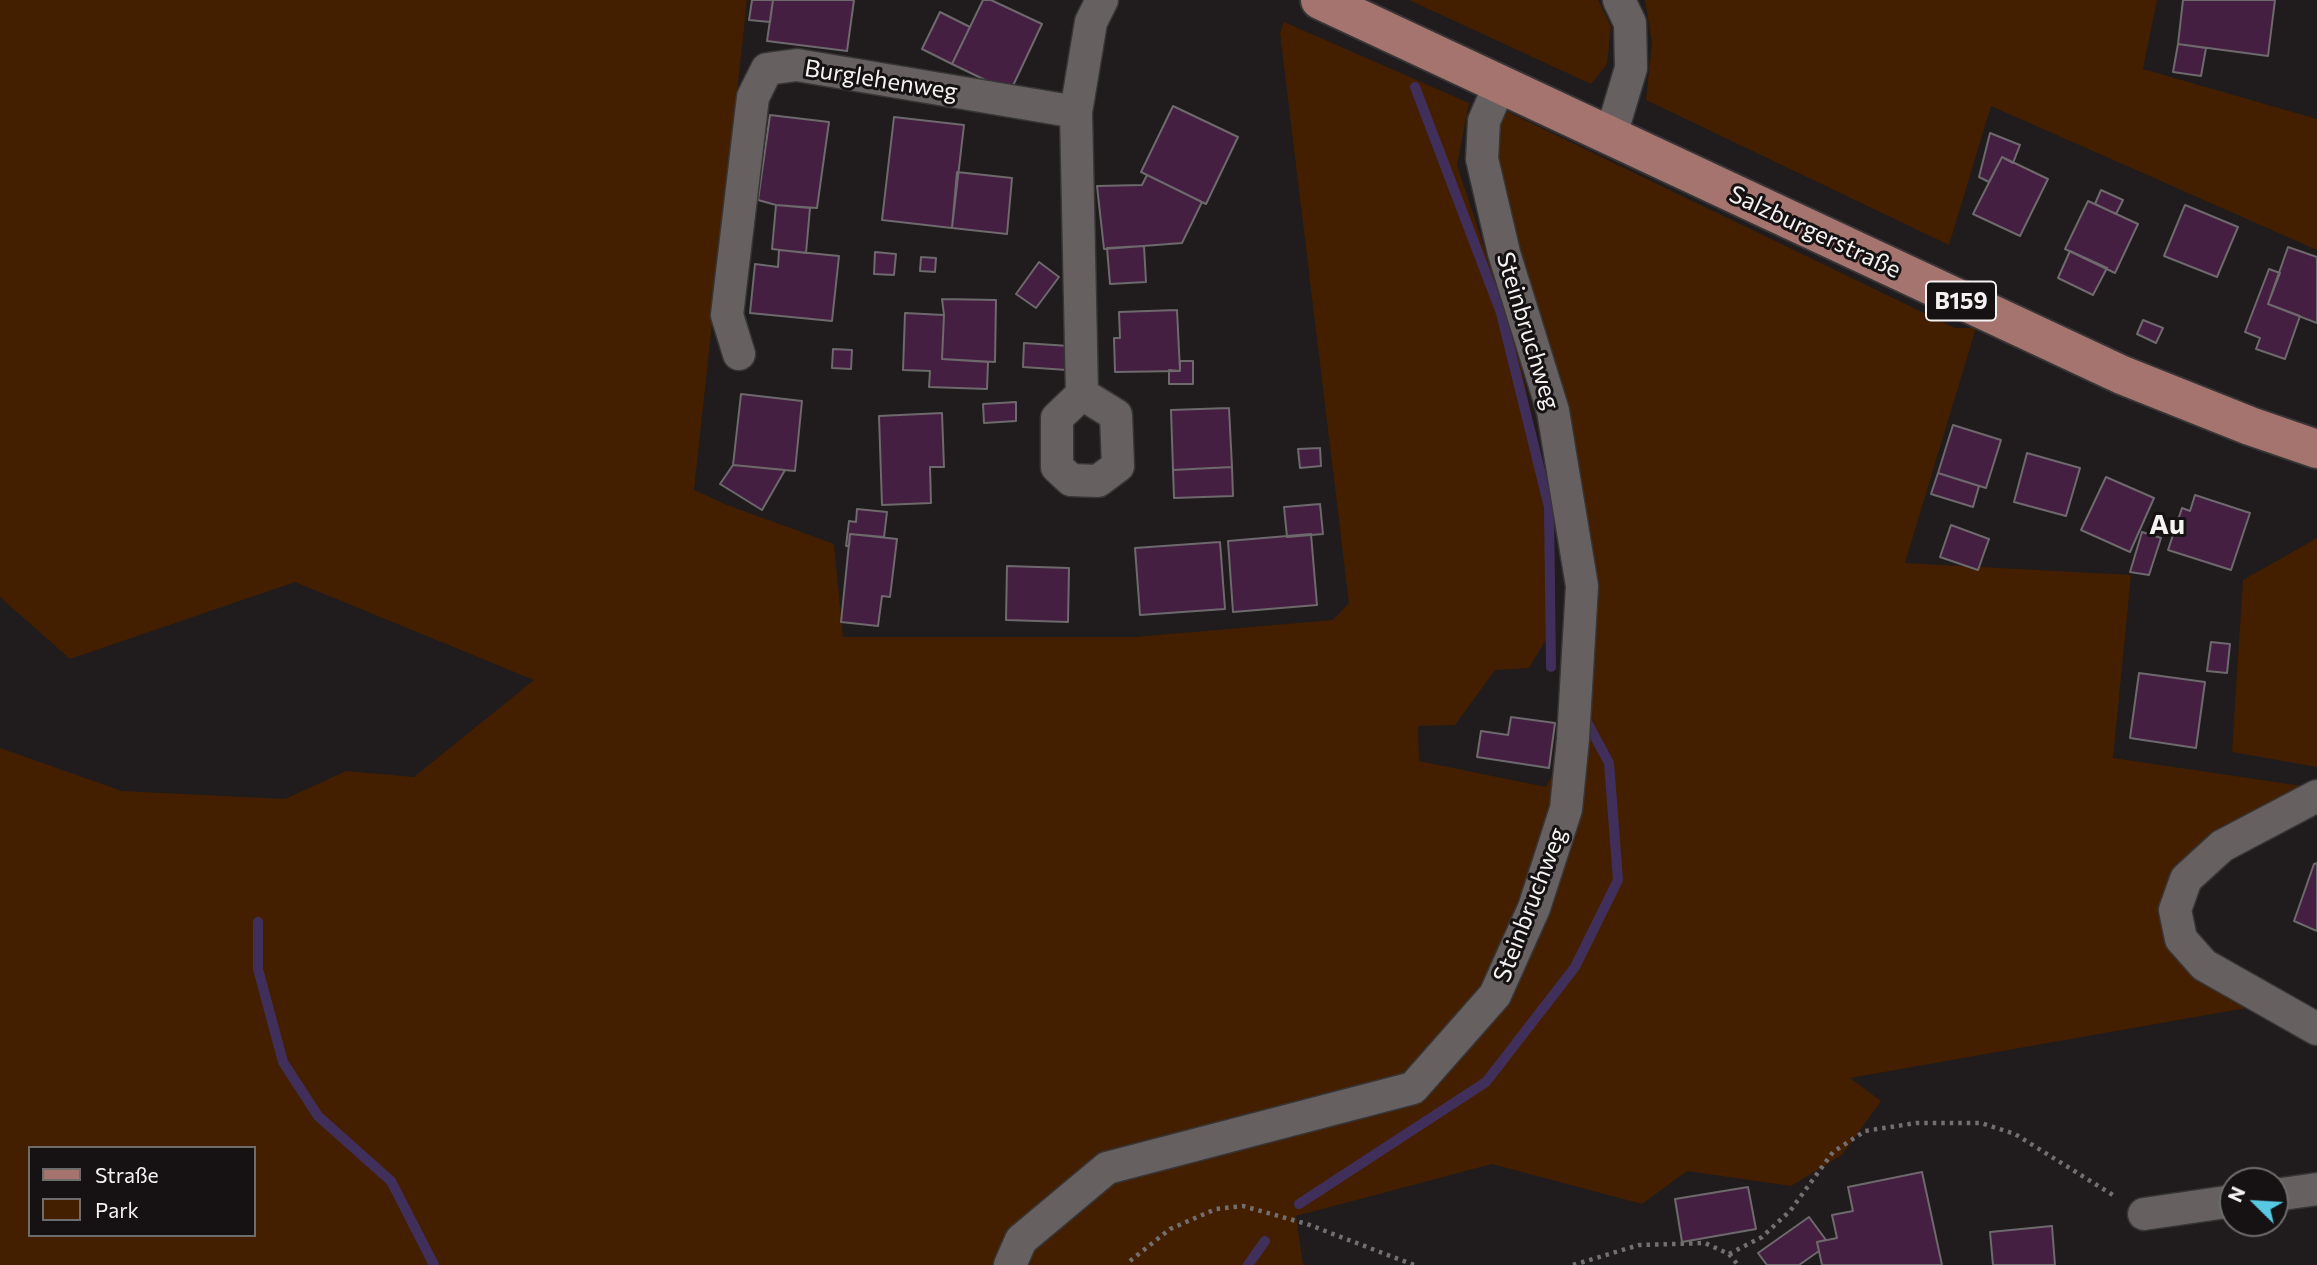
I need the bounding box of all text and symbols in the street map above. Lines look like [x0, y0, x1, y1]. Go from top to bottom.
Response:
street label: Burglehenweg [802, 54, 960, 106]
street label: Salzburgerstraße [1725, 180, 1905, 284]
street label: Steinbruchweg [1490, 249, 1566, 413]
road number: B159 [1926, 282, 1996, 320]
district label: Au [2149, 508, 2185, 542]
street label: Steinbruchweg [1487, 824, 1573, 986]
legend [28, 1146, 256, 1237]
text: Straße [95, 1162, 159, 1187]
north arrow [2219, 1167, 2289, 1237]
text: N [2223, 1183, 2250, 1205]
text: Park [95, 1197, 139, 1222]

